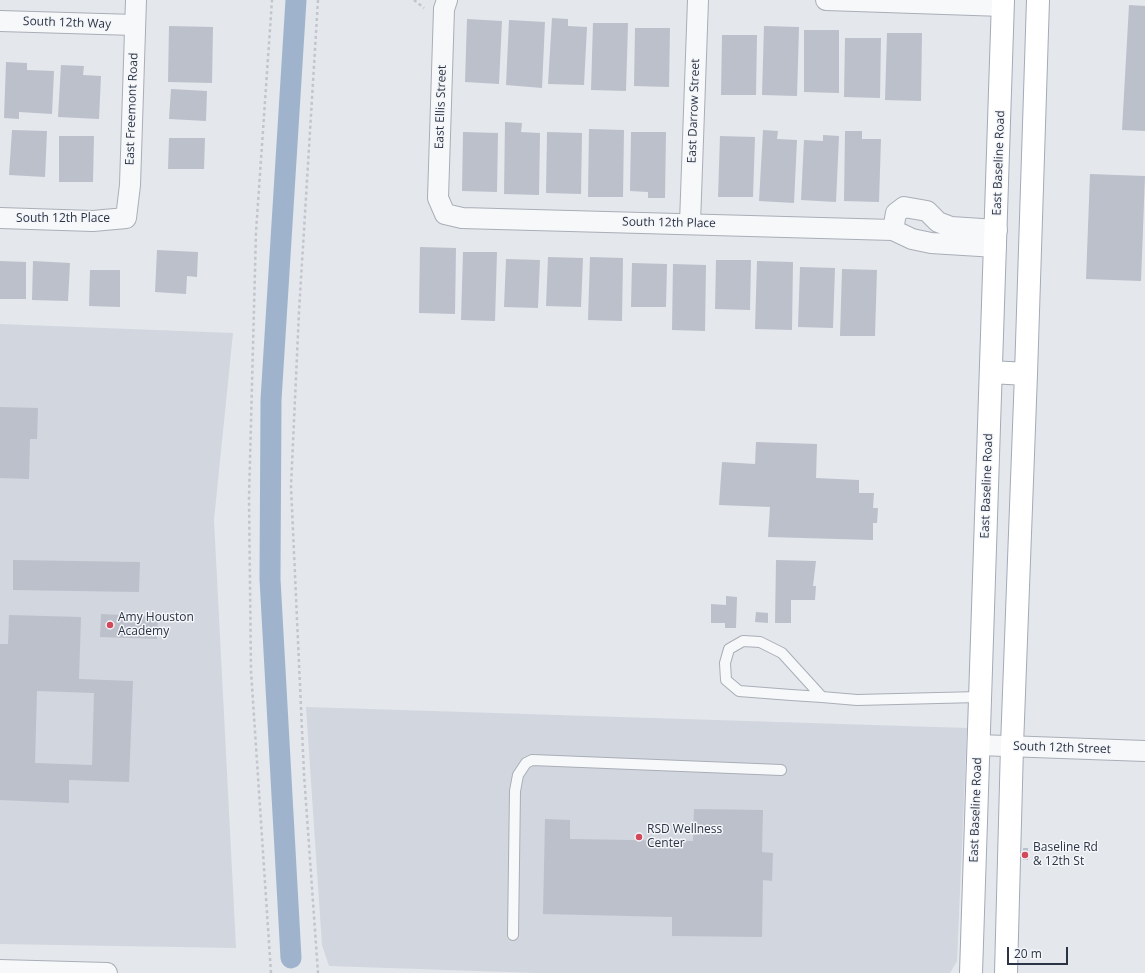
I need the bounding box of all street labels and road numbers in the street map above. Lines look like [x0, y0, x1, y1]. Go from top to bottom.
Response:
street label: South 12th Way [23, 14, 111, 32]
street label: East Freemont Road [123, 52, 141, 166]
street label: East Darrow Street [685, 58, 703, 164]
street label: East Ellis Street [432, 64, 450, 150]
street label: East Baseline Road [990, 110, 1008, 216]
street label: South 12th Place [16, 212, 110, 226]
street label: South 12th Place [622, 215, 716, 231]
street label: East Baseline Road [978, 433, 996, 539]
street label: South 12th Street [1013, 739, 1111, 757]
street label: East Baseline Road [967, 757, 985, 863]

